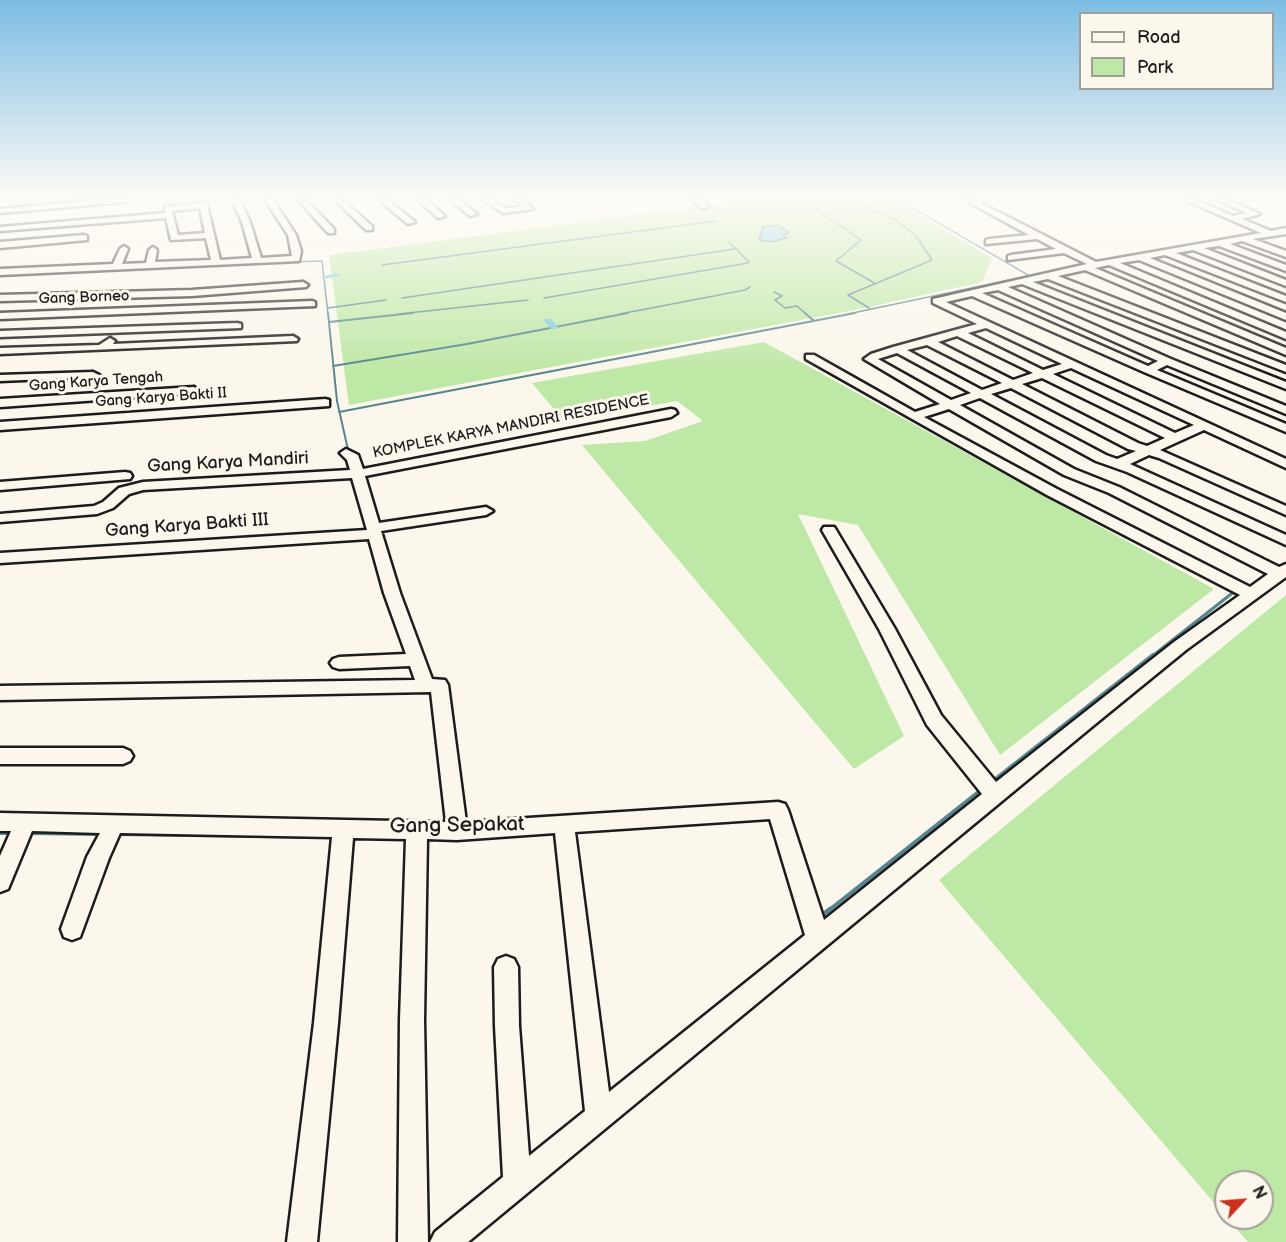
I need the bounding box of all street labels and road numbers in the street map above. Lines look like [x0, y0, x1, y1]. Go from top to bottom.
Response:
street label: Gang Borneo [38, 287, 130, 309]
street label: Gang Karya Tengah [28, 368, 164, 396]
street label: Gang Karya Bakti II [95, 384, 227, 412]
street label: KOMPLEK KARYA MANDIRI RESIDENCE [371, 391, 651, 463]
street label: Gang Karya Mandiri [147, 448, 309, 478]
street label: Gang Karya Bakti III [104, 510, 270, 542]
street label: Gang Sepakat [389, 812, 525, 840]

